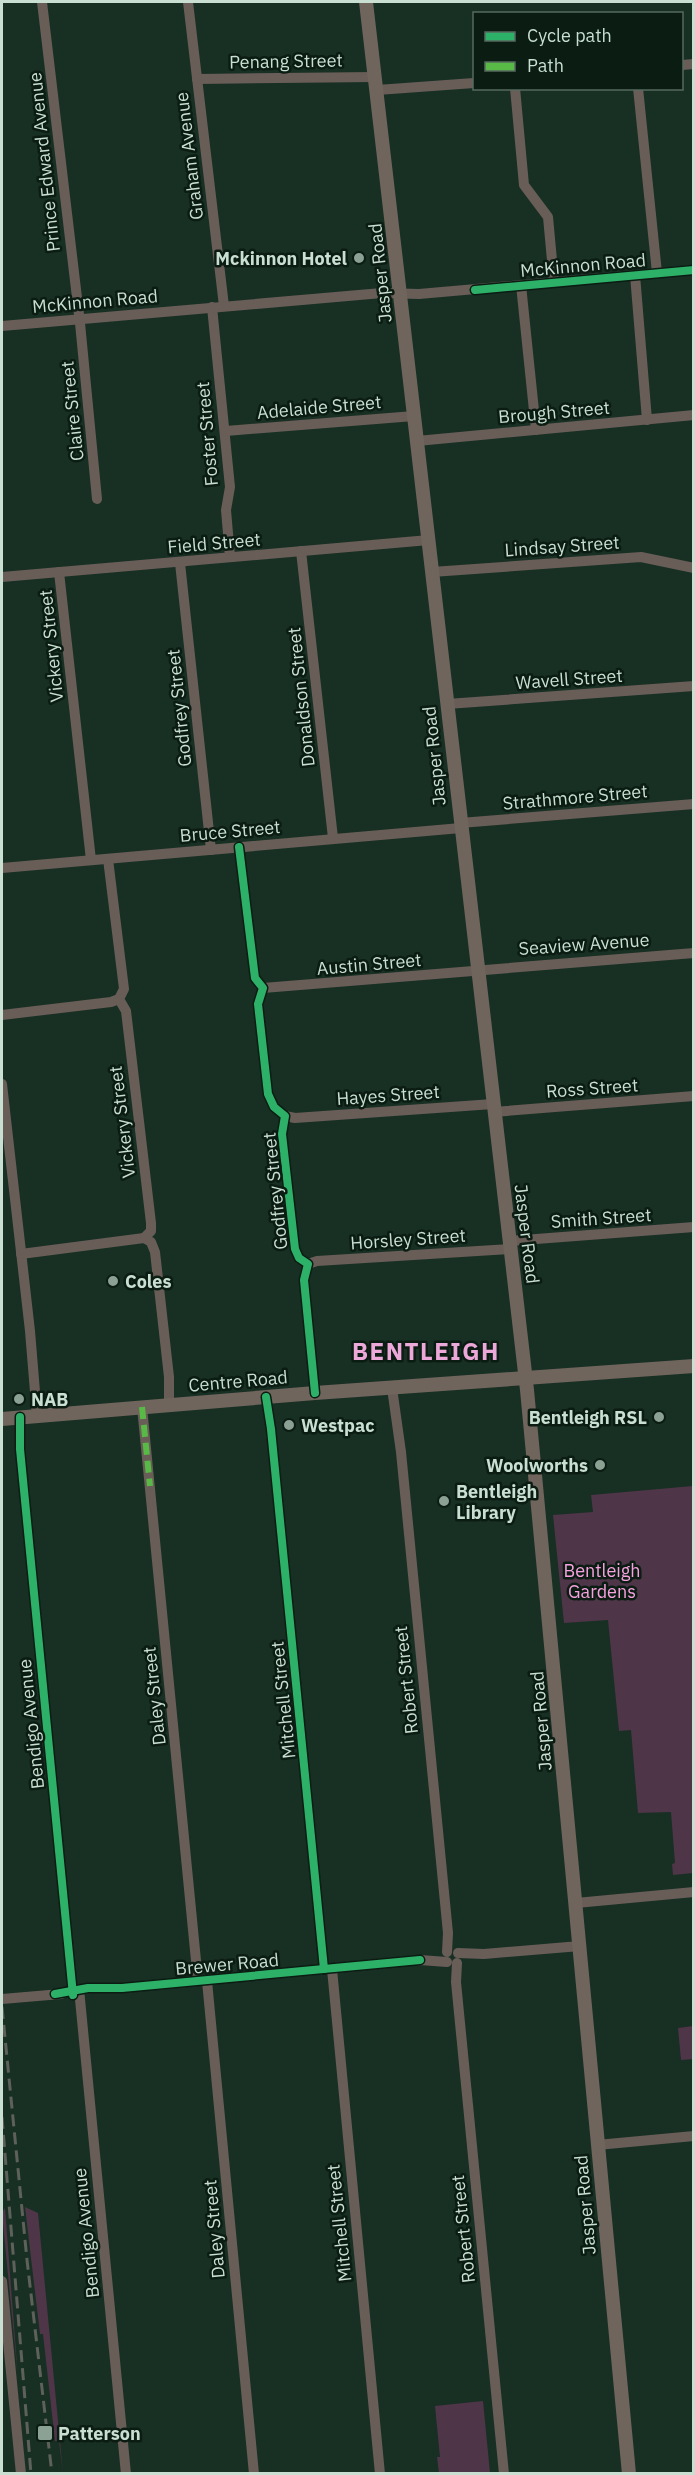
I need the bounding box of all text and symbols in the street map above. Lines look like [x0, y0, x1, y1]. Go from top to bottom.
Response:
legend [473, 12, 683, 90]
text: Cycle path [527, 24, 612, 47]
street label: Penang Street [229, 49, 343, 73]
text: Path [527, 54, 564, 77]
street label: Prince Edward Avenue [23, 71, 65, 253]
street label: Graham Avenue [170, 91, 208, 221]
street label: Jasper Road [363, 222, 397, 324]
place label: Mckinnon Hotel [215, 247, 348, 270]
street label: McKinnon Road [519, 248, 647, 282]
marker: Mckinnon Hotel [352, 251, 366, 265]
street label: McKinnon Road [31, 284, 159, 318]
street label: Claire Street [55, 360, 89, 462]
street label: Foster Street [191, 381, 223, 487]
street label: Adelaide Street [256, 390, 382, 424]
street label: Brough Street [497, 396, 611, 428]
street label: Field Street [166, 527, 262, 559]
street label: Lindsay Street [504, 531, 620, 561]
street label: Vickery Street [34, 589, 68, 703]
street label: Donaldson Street [282, 626, 320, 768]
street label: Godfrey Street [161, 648, 197, 768]
street label: Wavell Street [515, 664, 623, 694]
street label: Jasper Road [417, 705, 451, 807]
street label: Strathmore Street [502, 779, 648, 815]
street label: Bruce Street [179, 815, 281, 847]
street label: Seaview Avenue [518, 928, 650, 960]
street label: Austin Street [316, 948, 422, 980]
street label: Vickery Street [104, 1065, 140, 1179]
street label: Ross Street [545, 1073, 639, 1103]
street label: Hayes Street [336, 1080, 440, 1110]
street label: Godfrey Street [257, 1131, 293, 1251]
street label: Jasper Road [509, 1183, 545, 1285]
street label: Smith Street [550, 1203, 652, 1233]
street label: Horsley Street [350, 1224, 466, 1254]
place label: Coles [125, 1270, 172, 1293]
marker: Coles [106, 1274, 120, 1288]
district label: BENTLEIGH [352, 1335, 500, 1367]
street label: Centre Road [187, 1365, 289, 1397]
place label: NAB [31, 1388, 68, 1411]
marker: NAB [12, 1392, 26, 1406]
place label: Bentleigh RSL [529, 1406, 647, 1429]
marker: Bentleigh RSL [652, 1410, 666, 1424]
place label: Westpac [301, 1414, 375, 1437]
marker: Westpac [282, 1418, 296, 1432]
place label: Woolworths [486, 1454, 588, 1477]
marker: Woolworths [593, 1458, 607, 1472]
place label: Bentleigh Library [456, 1480, 537, 1524]
marker: Bentleigh Library [437, 1494, 451, 1508]
park label: Bentleigh Gardens [563, 1559, 641, 1603]
street label: Robert Street [389, 1625, 423, 1735]
street label: Mitchell Street [265, 1640, 301, 1760]
street label: Daley Street [137, 1646, 171, 1746]
street label: Bendigo Avenue [13, 1658, 49, 1790]
street label: Jasper Road [525, 1670, 557, 1772]
street label: Brewer Road [174, 1948, 280, 1980]
street label: Jasper Road [569, 2154, 601, 2256]
street label: Mitchell Street [321, 2163, 357, 2283]
street label: Bendigo Avenue [68, 2167, 104, 2299]
street label: Robert Street [446, 2174, 480, 2284]
street label: Daley Street [198, 2179, 230, 2279]
place label: Patterson [58, 2422, 141, 2445]
marker: Patterson [36, 2424, 54, 2442]

